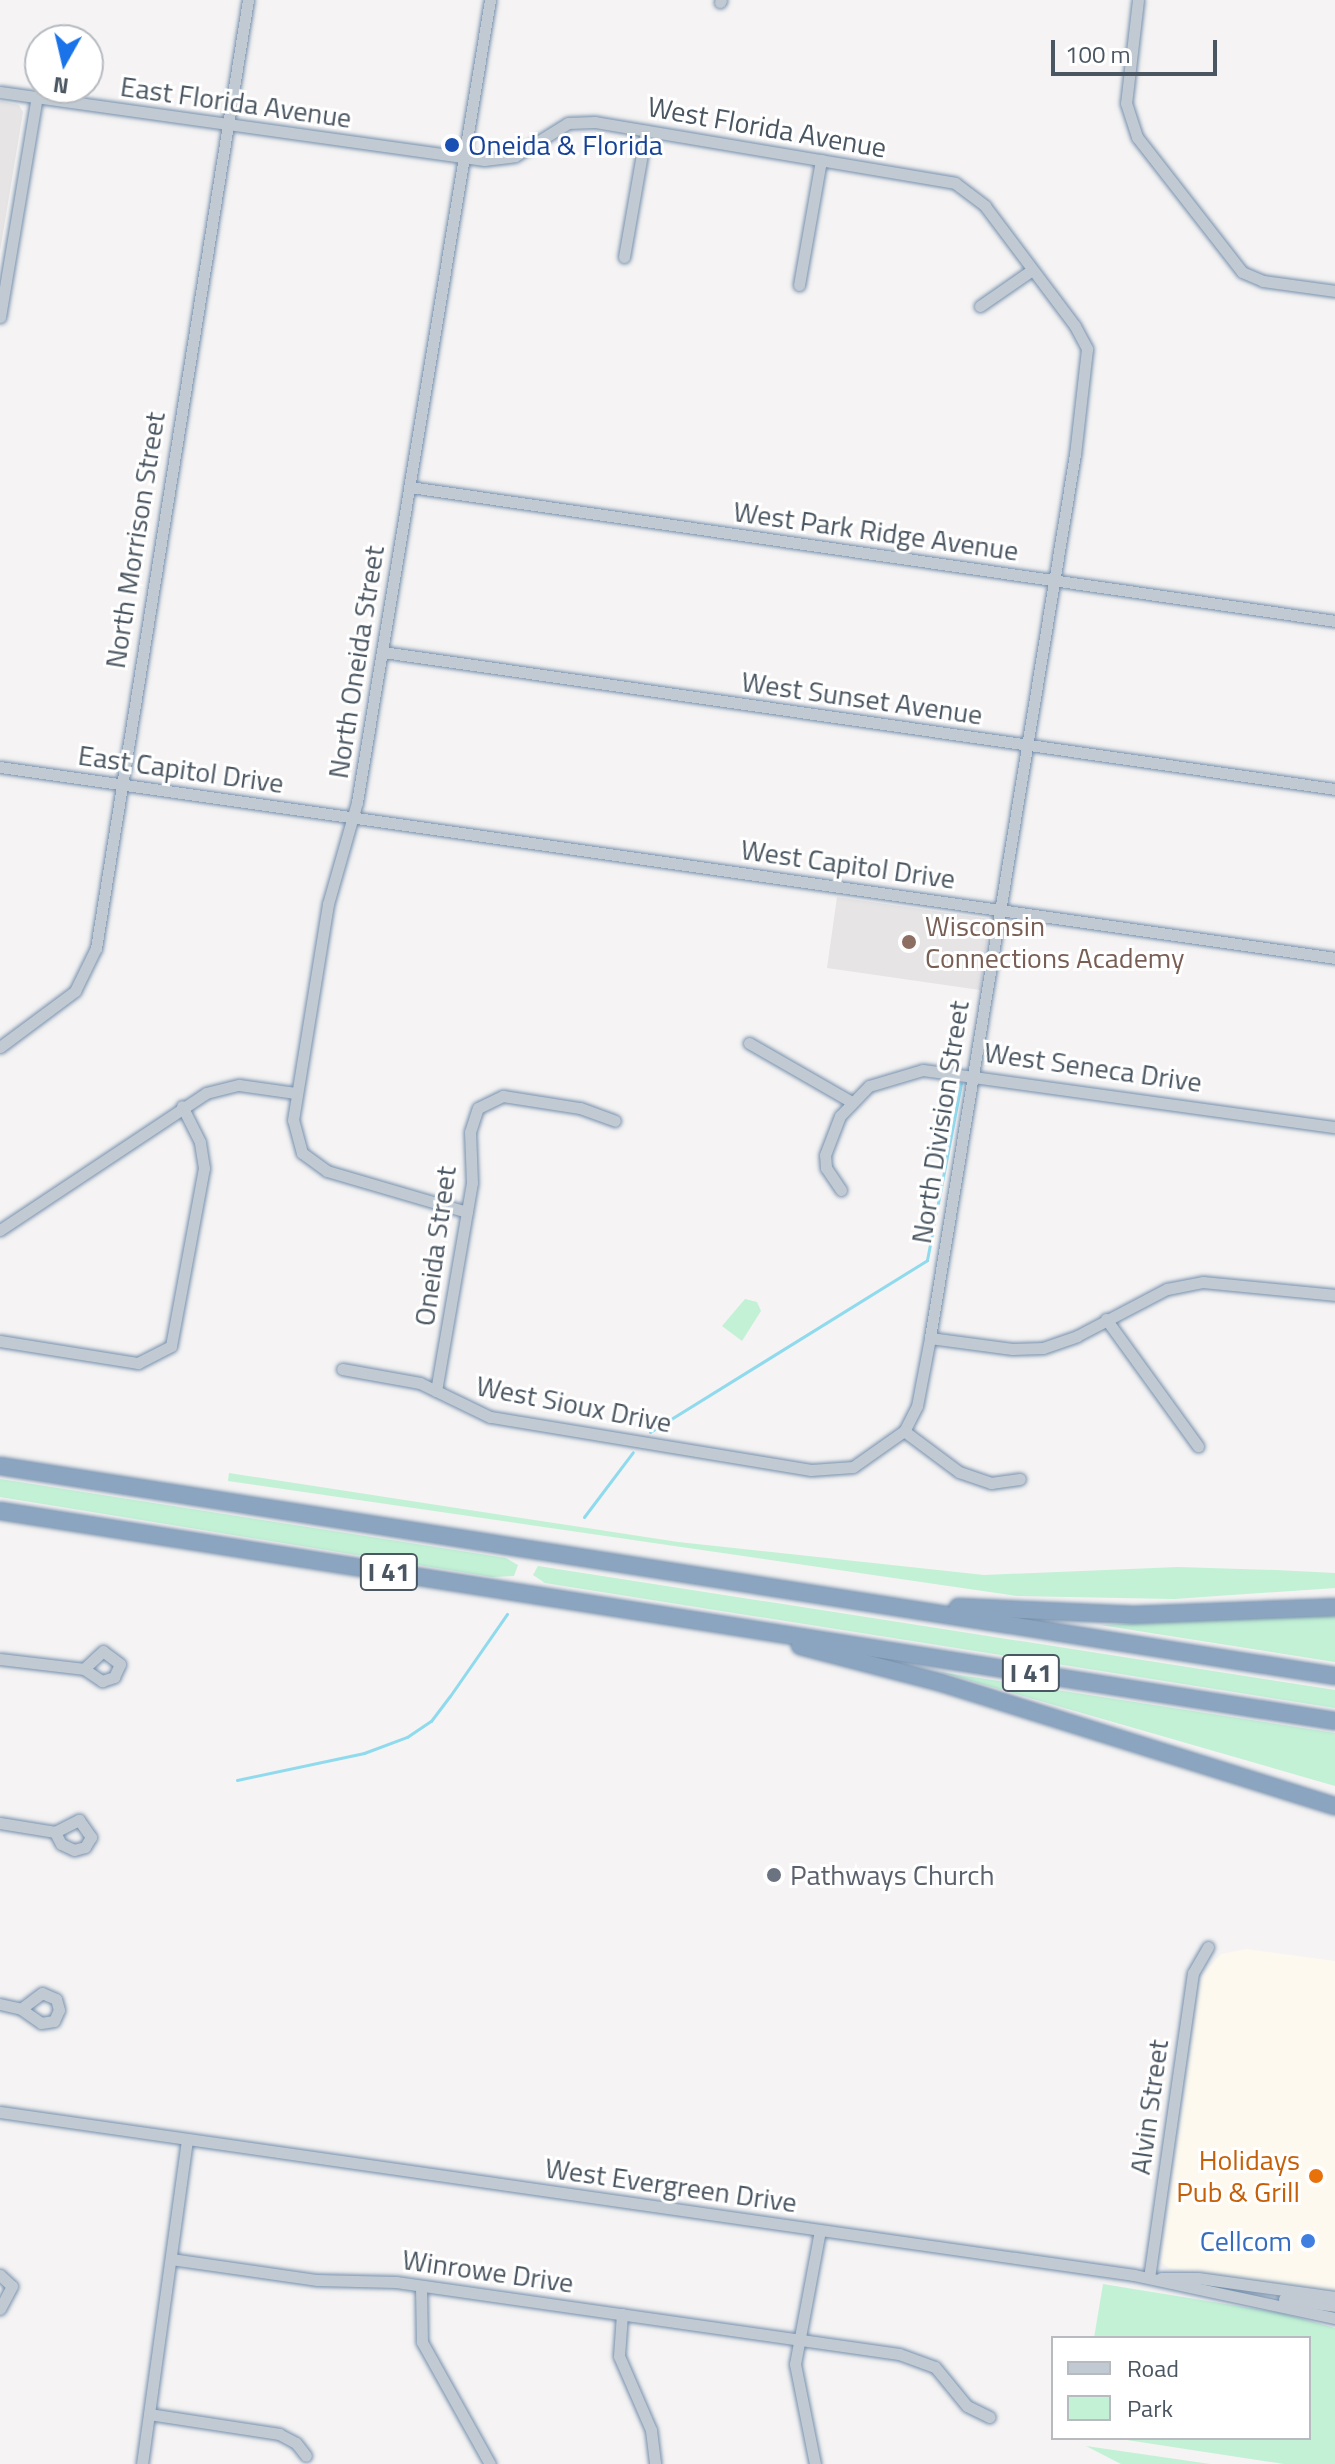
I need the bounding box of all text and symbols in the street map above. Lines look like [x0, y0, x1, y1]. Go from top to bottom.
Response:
north arrow [24, 24, 104, 104]
scale bar [1055, 24, 1221, 74]
text: 100 m [1065, 36, 1131, 72]
text: N [51, 68, 71, 104]
street label: East Florida Avenue [118, 69, 354, 135]
street label: West Florida Avenue [645, 89, 889, 165]
place label: Oneida & Florida [468, 128, 663, 162]
marker: Oneida & Florida [443, 136, 461, 154]
street label: North Morrison Street [98, 409, 172, 671]
street label: West Park Ridge Avenue [731, 494, 1021, 568]
street label: North Oneida Street [321, 543, 391, 781]
street label: West Sunset Avenue [739, 664, 985, 732]
street label: East Capitol Drive [76, 738, 286, 800]
street label: West Capitol Drive [739, 832, 957, 896]
place label: Wisconsin Connections Academy [925, 909, 1185, 975]
marker: Wisconsin Connections Academy [900, 933, 918, 951]
street label: North Division Street [904, 998, 976, 1246]
street label: West Seneca Drive [982, 1035, 1204, 1099]
street label: Oneida Street [407, 1164, 463, 1328]
street label: West Sioux Drive [473, 1369, 675, 1439]
road number: I 41 [359, 1550, 419, 1594]
road number: I 41 [1001, 1651, 1061, 1695]
place label: Pathways Church [790, 1858, 995, 1892]
marker: Pathways Church [765, 1866, 783, 1884]
street label: Alvin Street [1123, 2037, 1175, 2177]
place label: Holidays Pub & Grill [1176, 2143, 1300, 2209]
street label: West Evergreen Drive [543, 2151, 799, 2219]
marker: Holidays Pub & Grill [1307, 2167, 1325, 2185]
place label: Cellcom [1200, 2224, 1292, 2258]
marker: Cellcom [1299, 2232, 1317, 2250]
street label: Winrowe Drive [400, 2242, 576, 2300]
legend [1051, 2336, 1311, 2440]
text: Road [1127, 2350, 1179, 2386]
text: Park [1127, 2390, 1173, 2426]

